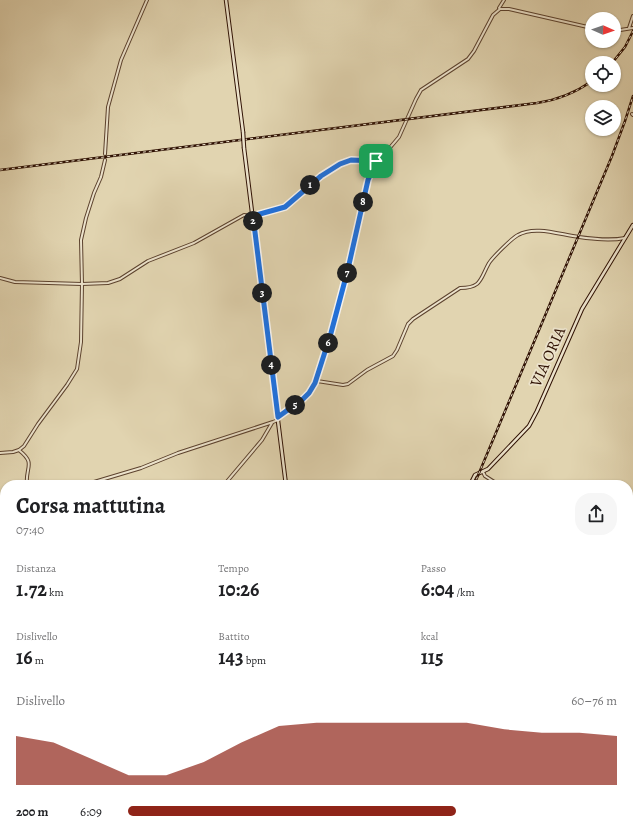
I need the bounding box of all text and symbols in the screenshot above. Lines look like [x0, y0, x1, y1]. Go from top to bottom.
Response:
north arrow [585, 12, 621, 48]
map controls [585, 12, 621, 136]
button: locate [585, 56, 621, 92]
button: layers [585, 100, 621, 136]
pin [359, 144, 393, 178]
icon: arrive [365, 150, 387, 172]
pin: 1 [300, 175, 320, 195]
text: 1 [308, 177, 312, 192]
pin: 8 [353, 192, 373, 212]
text: 8 [360, 194, 366, 209]
pin: 2 [243, 211, 263, 231]
text: 2 [250, 213, 256, 228]
pin: 7 [337, 263, 357, 283]
text: 7 [345, 265, 349, 280]
pin: 3 [252, 283, 272, 303]
text: 3 [260, 285, 264, 300]
street label: VIA ORIA [525, 323, 571, 391]
pin: 6 [318, 333, 338, 353]
text: 6 [325, 335, 331, 350]
pin: 4 [261, 355, 281, 375]
text: 4 [268, 357, 274, 372]
pin: 5 [285, 395, 305, 415]
text: 5 [293, 397, 297, 412]
text: Corsa mattutina [16, 491, 165, 521]
button: share [575, 493, 617, 535]
text: 07:40 [16, 521, 44, 538]
text: Distanza [16, 561, 56, 576]
text: Tempo [218, 561, 249, 576]
text: Passo [421, 561, 446, 576]
text: 1.72 [16, 576, 47, 603]
text: 10:26 [218, 576, 259, 603]
text: 6:04 [421, 576, 454, 603]
text: km [47, 585, 64, 600]
text: /km [454, 585, 475, 600]
text: Dislivello [16, 629, 58, 644]
text: Battito [218, 629, 250, 644]
text: kcal [421, 629, 438, 644]
text: 16 [16, 644, 33, 671]
text: 143 [218, 644, 244, 671]
text: 115 [421, 644, 444, 671]
text: m [33, 653, 44, 668]
text: bpm [244, 653, 266, 668]
text: Dislivello [16, 692, 65, 709]
text: 60–76 m [571, 692, 617, 709]
text: 200 m [16, 803, 49, 820]
text: 6:09 [80, 803, 102, 820]

